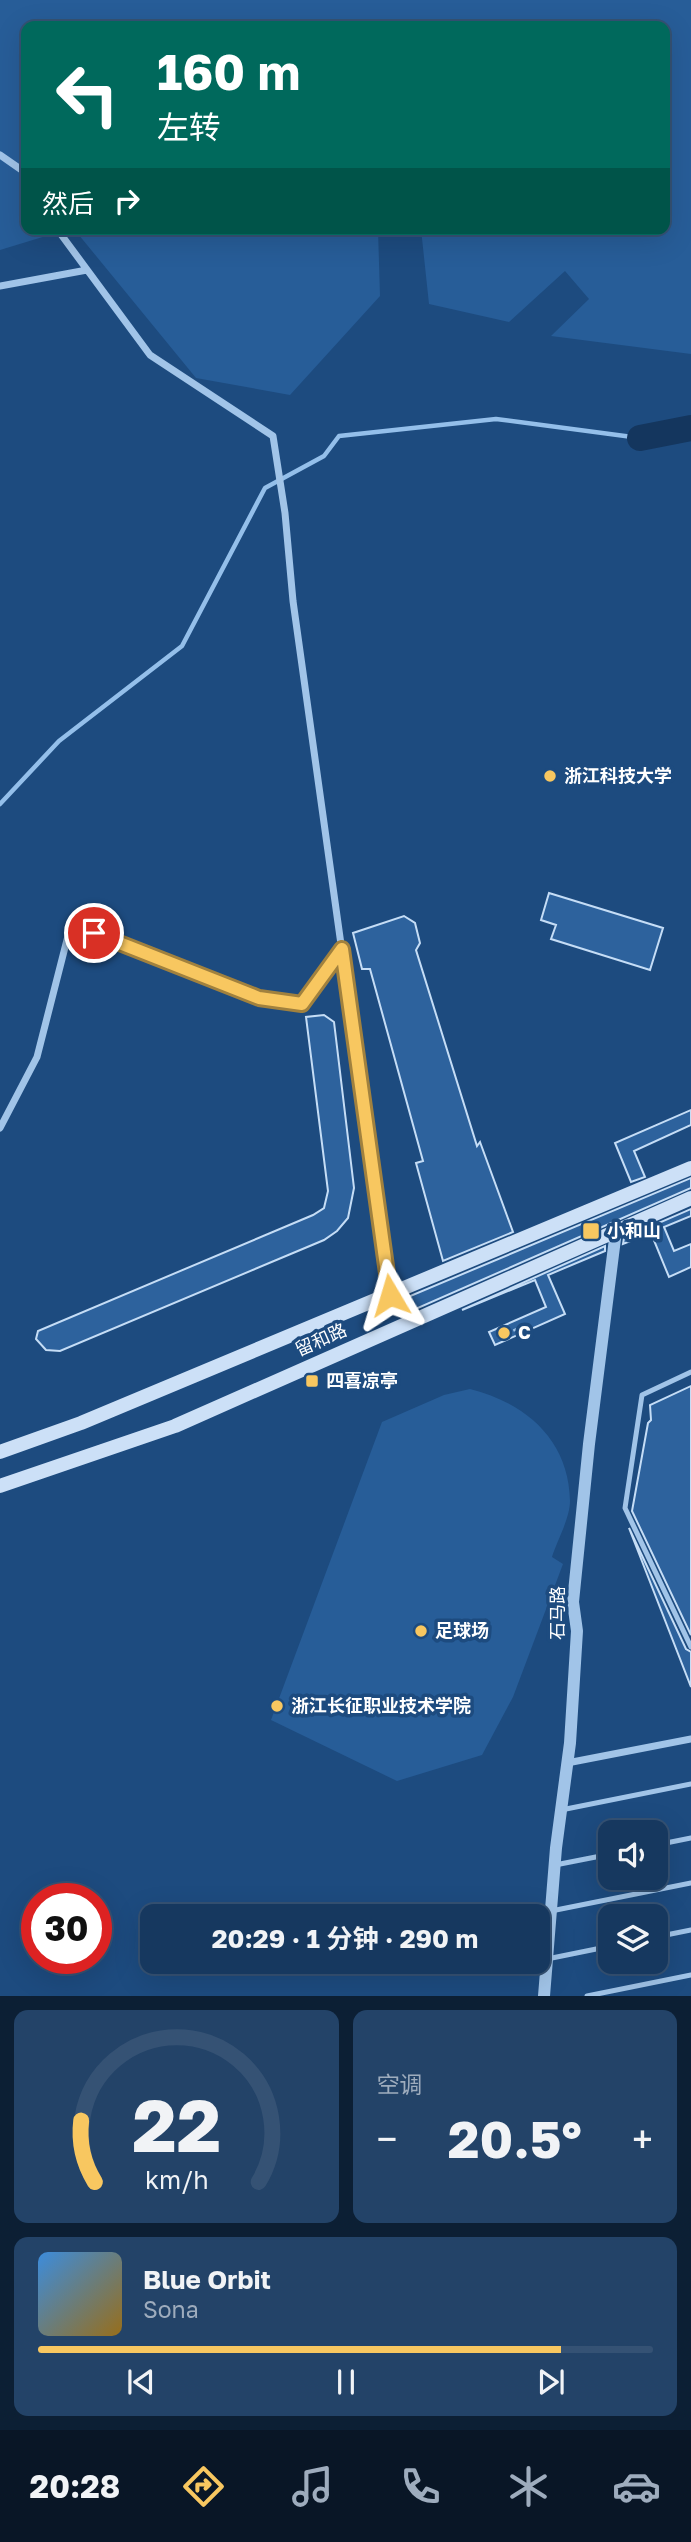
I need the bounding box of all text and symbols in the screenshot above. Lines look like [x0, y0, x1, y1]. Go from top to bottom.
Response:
text: 160 m [157, 42, 300, 101]
icon: left [42, 49, 133, 140]
text: 左转 [157, 108, 221, 146]
icon: right [108, 182, 146, 220]
text: 然后 [42, 188, 94, 219]
place label: 浙江科技大学 [564, 764, 672, 786]
marker: 浙江科技大学 [542, 768, 558, 784]
pin [64, 903, 124, 963]
icon: arrive [75, 914, 113, 952]
place label: 小和山 [607, 1219, 661, 1241]
marker: 小和山 [581, 1221, 601, 1241]
position arrow [353, 1258, 427, 1332]
street label: 留和路 [291, 1318, 350, 1360]
place label: C [518, 1321, 531, 1343]
marker: C [496, 1325, 512, 1341]
place label: 四喜凉亭 [326, 1369, 398, 1391]
marker: 四喜凉亭 [304, 1373, 320, 1389]
street label: 石马路 [546, 1586, 568, 1640]
place label: 足球场 [435, 1619, 489, 1641]
marker: 足球场 [413, 1623, 429, 1639]
place label: 浙江长征职业技术学院 [291, 1694, 471, 1716]
marker: 浙江长征职业技术学院 [269, 1698, 285, 1714]
map controls [598, 1820, 668, 1974]
button: sound [598, 1820, 668, 1890]
speed limit sign: 30 [21, 1883, 112, 1974]
button: layers [598, 1904, 668, 1974]
text: 20:29 · 1 分钟 · 290 m [212, 1923, 478, 1954]
text: 空调 [377, 2070, 423, 2098]
text: 22 [132, 2082, 221, 2169]
text: 20.5° [448, 2107, 582, 2169]
text: − [377, 2116, 397, 2161]
text: + [632, 2116, 653, 2161]
text: km/h [144, 2164, 208, 2195]
text: Blue Orbit [143, 2264, 271, 2295]
text: Sona [143, 2295, 199, 2323]
icon: previous [122, 2363, 160, 2401]
icon: pause [327, 2363, 365, 2401]
icon: next [532, 2363, 570, 2401]
icon: directions [179, 2462, 228, 2511]
icon: music [288, 2462, 337, 2511]
icon: phone [396, 2462, 445, 2511]
icon: climate [504, 2462, 553, 2511]
icon: car [612, 2462, 661, 2511]
text: 20:28 [30, 2467, 120, 2505]

